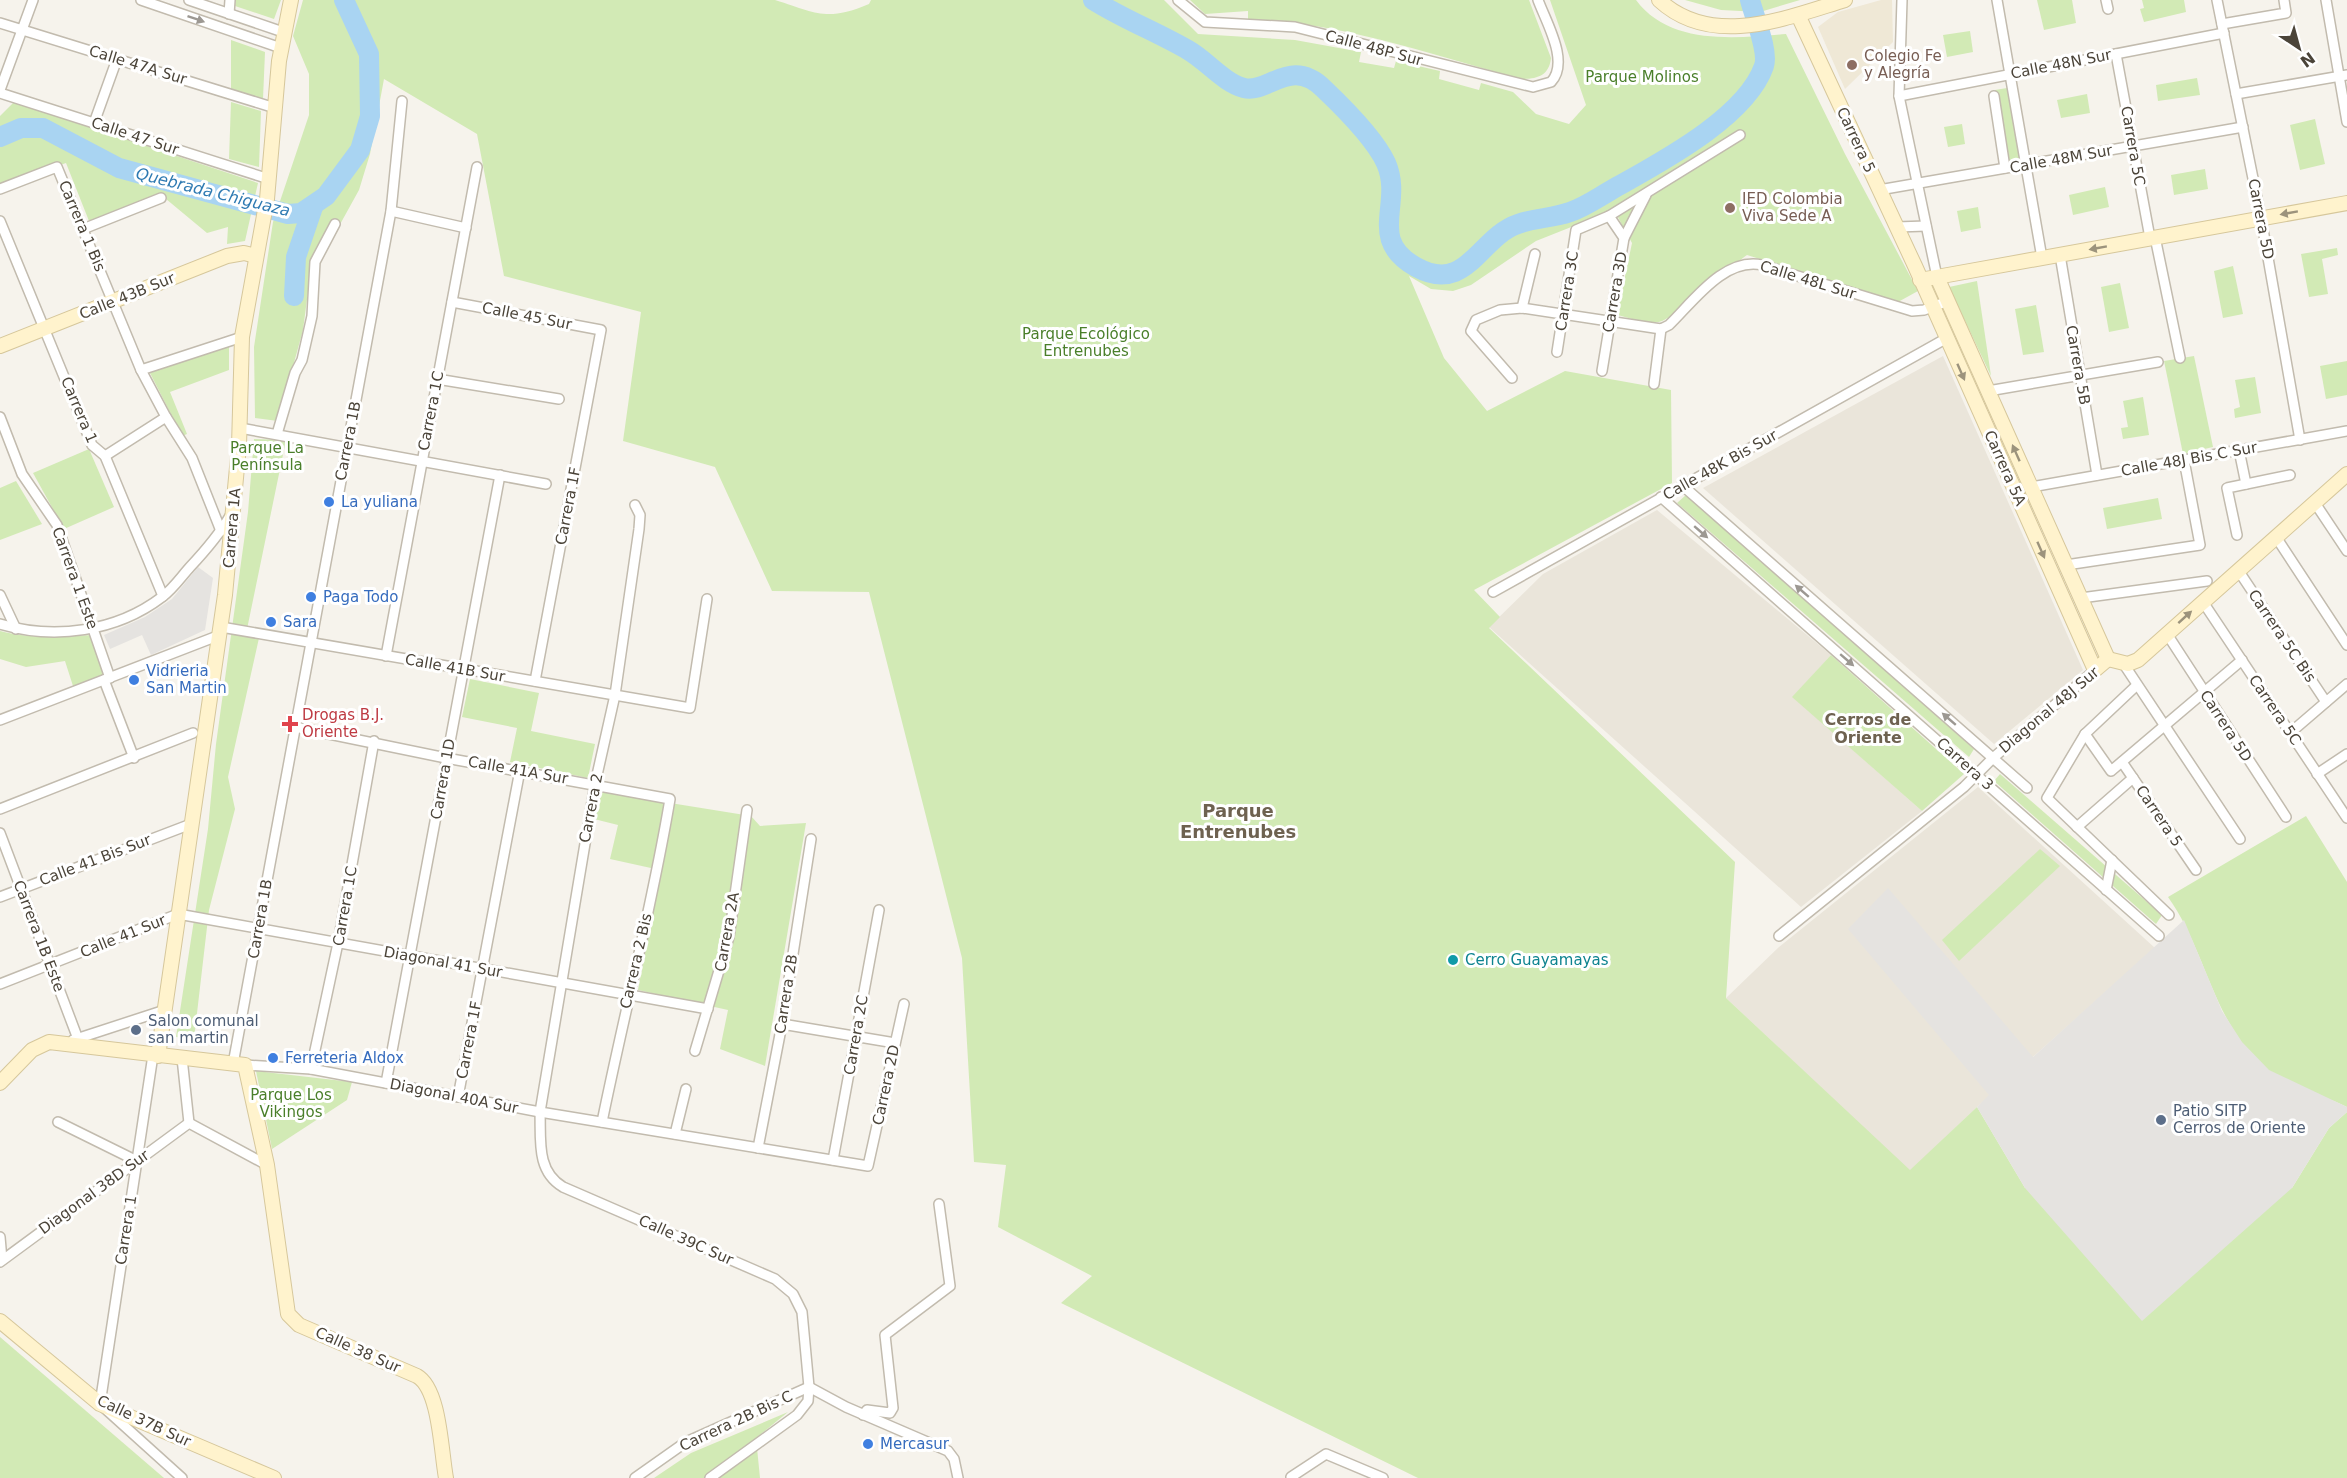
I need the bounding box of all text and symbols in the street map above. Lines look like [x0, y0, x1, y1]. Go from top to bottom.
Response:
one-way arrow [188, 14, 206, 24]
north arrow [2269, 18, 2329, 78]
street label: Calle 48P Sur [1323, 26, 1425, 70]
street label: Calle 47A Sur [87, 42, 190, 89]
street label: Calle 48N Sur [2009, 45, 2114, 83]
place label: Colegio Fe y Alegría [1864, 47, 1942, 82]
text: N [2297, 48, 2319, 71]
marker: Colegio Fe y Alegría [1845, 58, 1859, 72]
park label: Parque Molinos [1585, 68, 1699, 86]
street label: Carrera 5 [1833, 104, 1879, 176]
street label: Carrera 5C [2117, 105, 2149, 187]
street label: Calle 47 Sur [89, 113, 182, 159]
street label: Calle 48M Sur [2008, 141, 2115, 177]
water label: Quebrada Chiguaza [134, 164, 292, 220]
street label: Carrera 5D [2244, 177, 2278, 261]
street label: Carrera 1 Bis [55, 178, 109, 274]
place label: IED Colombia Viva Sede A [1742, 190, 1843, 225]
marker: IED Colombia Viva Sede A [1723, 201, 1737, 215]
one-way arrow [2280, 209, 2299, 218]
one-way arrow [2088, 244, 2107, 253]
street label: Carrera 3C [1552, 250, 1582, 332]
street label: Carrera 3D [1599, 250, 1631, 334]
street label: Calle 48L Sur [1758, 257, 1859, 303]
street label: Calle 43B Sur [77, 268, 178, 323]
street label: Calle 45 Sur [481, 298, 574, 334]
street label: Carrera 5B [2062, 324, 2094, 406]
park label: Parque Ecológico Entrenubes [1022, 325, 1150, 360]
one-way arrow [1957, 363, 1966, 380]
street label: Carrera 1C [414, 370, 448, 452]
street label: Carrera 1 [57, 374, 101, 446]
street label: Carrera 1B [331, 400, 365, 482]
street label: Calle 48K Bis Sur [1660, 426, 1781, 504]
street label: Carrera 5A [1980, 428, 2030, 509]
street label: Calle 48J Bis C Sur [2120, 438, 2259, 480]
park label: Parque La Península [230, 439, 304, 474]
one-way arrow [2011, 444, 2020, 461]
street label: Carrera 1F [552, 466, 584, 546]
street label: Carrera 1A [220, 486, 245, 569]
place label: La yuliana [341, 493, 418, 511]
marker: La yuliana [322, 495, 336, 509]
street label: Carrera 1 Este [48, 524, 102, 632]
one-way arrow [1693, 525, 1708, 538]
one-way arrow [2037, 541, 2046, 558]
one-way arrow [1795, 585, 1810, 598]
street label: Carrera 5C Bis [2244, 586, 2320, 686]
place label: Paga Todo [323, 588, 399, 606]
marker: Paga Todo [304, 590, 318, 604]
one-way arrow [2178, 610, 2193, 624]
place label: Sara [283, 613, 317, 631]
marker: Sara [264, 615, 278, 629]
street label: Calle 41B Sur [404, 650, 507, 686]
one-way arrow [1839, 653, 1854, 666]
place label: Vidrieria San Martin [146, 662, 227, 697]
street label: Diagonal 48J Sur [1995, 662, 2103, 757]
street label: Carrera 5C [2245, 671, 2305, 749]
marker: Vidrieria San Martin [127, 673, 141, 687]
street label: Carrera 5D [2196, 687, 2256, 765]
place label: Drogas B.J. Oriente [302, 706, 384, 741]
district label: Cerros de Oriente [1825, 710, 1912, 747]
one-way arrow [1942, 713, 1957, 726]
marker: Drogas B.J. Oriente [283, 717, 297, 731]
street label: Carrera 3 [1933, 734, 1997, 794]
street label: Carrera 1D [427, 737, 459, 821]
street label: Calle 41A Sur [467, 752, 570, 788]
street label: Carrera 2 [575, 772, 607, 844]
street label: Carrera 5 [2132, 782, 2186, 850]
district label: Parque Entrenubes [1180, 800, 1296, 842]
street label: Calle 41 Bis Sur [37, 830, 154, 890]
street label: Carrera 1C [329, 865, 361, 947]
street label: Carrera 1B Este [9, 878, 69, 994]
street label: Carrera 1B [244, 878, 276, 960]
street label: Carrera 2A [711, 890, 743, 973]
street label: Calle 41 Sur [77, 910, 169, 961]
street label: Carrera 2 Bis [616, 911, 656, 1010]
street label: Diagonal 41 Sur [382, 943, 505, 981]
place label: Cerro Guayamayas [1465, 951, 1609, 969]
street label: Carrera 2B [771, 953, 801, 1035]
marker: Cerro Guayamayas [1446, 953, 1460, 967]
street label: Carrera 2C [840, 994, 872, 1076]
street label: Carrera 1F [453, 1000, 485, 1080]
place label: Salon comunal san martin [148, 1012, 259, 1047]
marker: Salon comunal san martin [129, 1023, 143, 1037]
street label: Carrera 2D [869, 1043, 903, 1127]
place label: Ferreteria Aldox [285, 1049, 404, 1067]
marker: Ferreteria Aldox [266, 1051, 280, 1065]
street label: Diagonal 40A Sur [388, 1075, 521, 1117]
park label: Parque Los Vikingos [250, 1086, 332, 1121]
place label: Patio SITP Cerros de Oriente [2173, 1102, 2306, 1137]
marker: Patio SITP Cerros de Oriente [2154, 1113, 2168, 1127]
street label: Diagonal 38D Sur [35, 1145, 153, 1238]
street label: Carrera 1 [112, 1194, 140, 1266]
street label: Calle 39C Sur [636, 1211, 737, 1269]
street label: Calle 38 Sur [313, 1323, 404, 1377]
street label: Carrera 2B Bis C [677, 1387, 795, 1455]
street label: Calle 37B Sur [94, 1391, 194, 1451]
place label: Mercasur [880, 1435, 950, 1453]
marker: Mercasur [861, 1437, 875, 1451]

